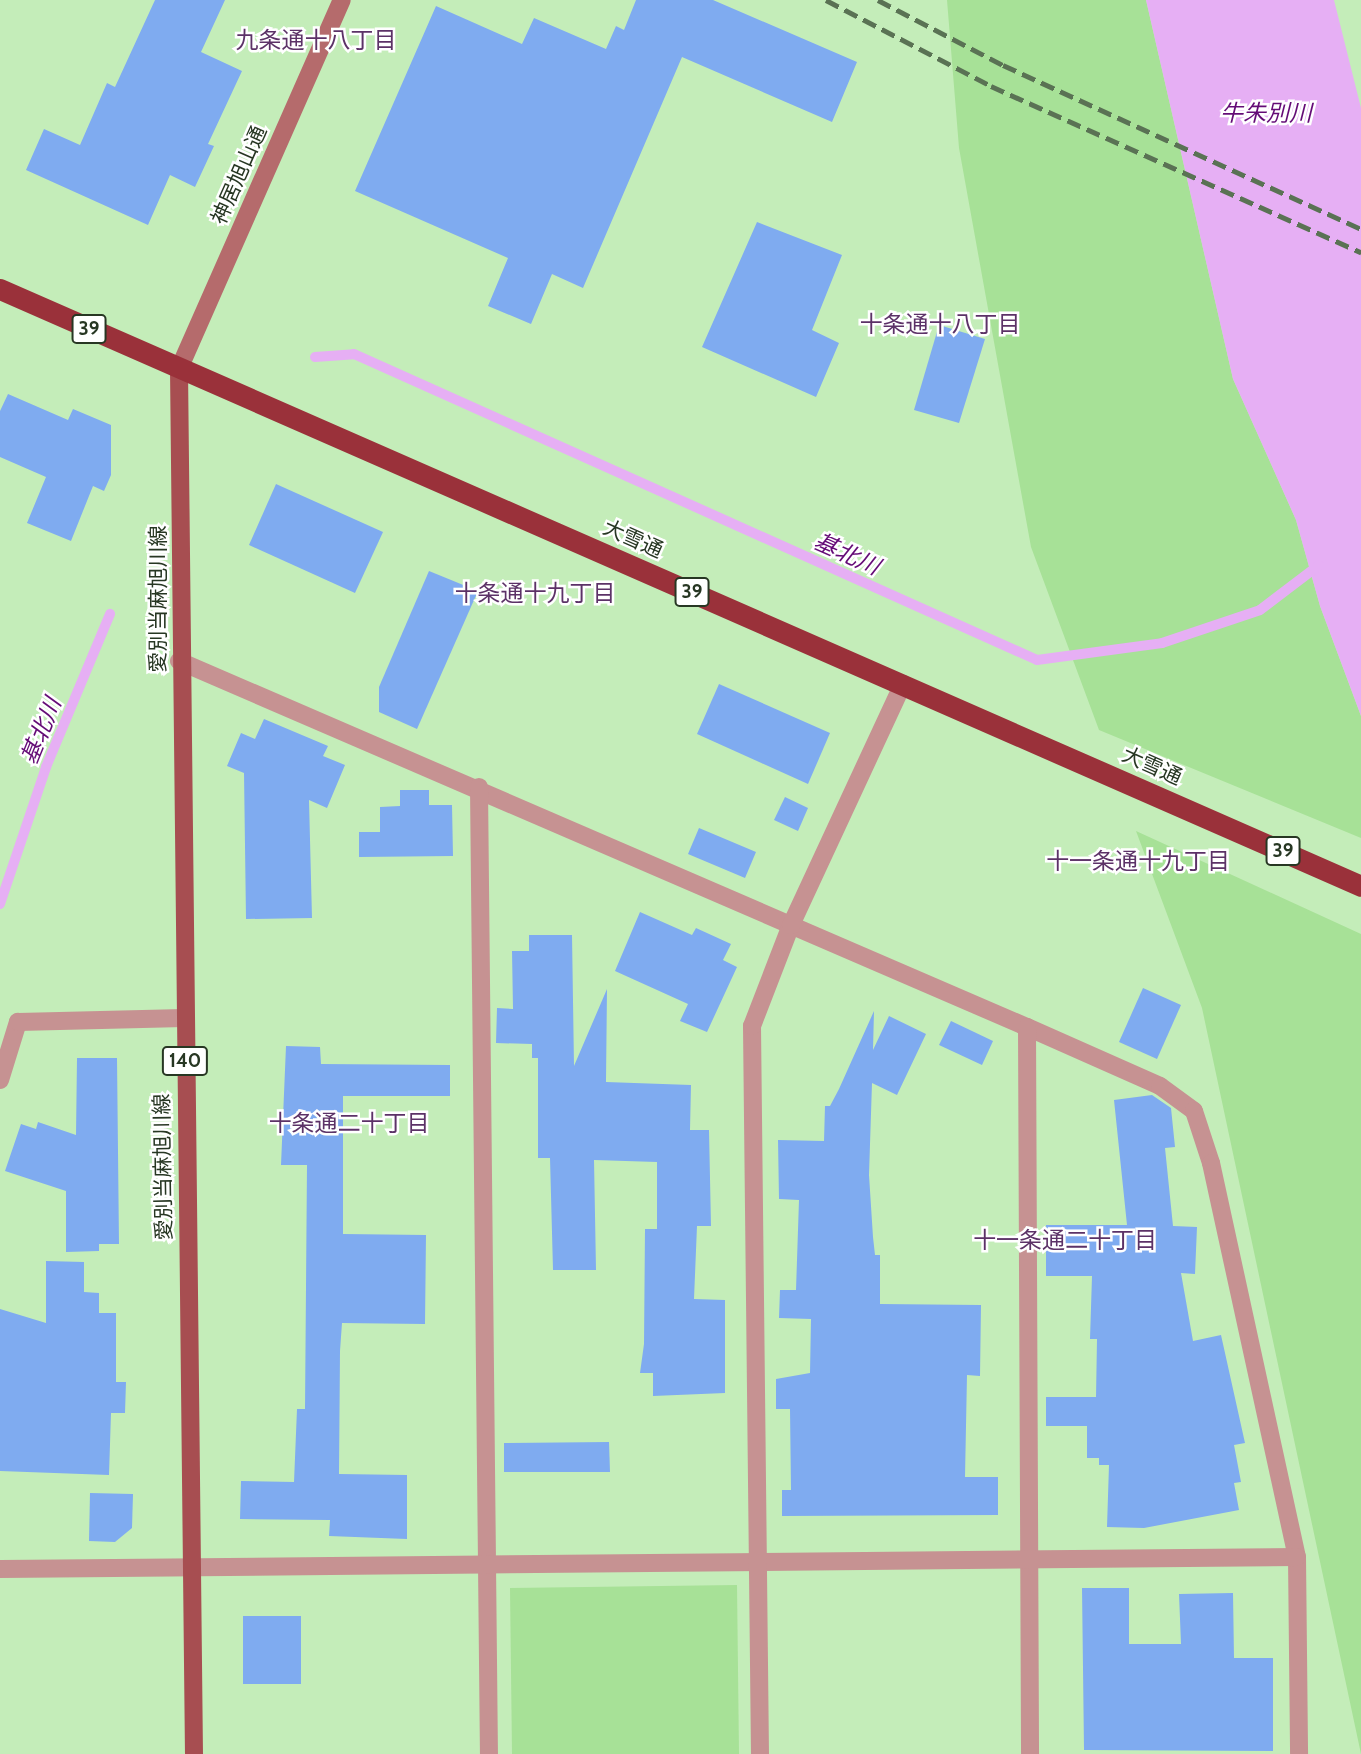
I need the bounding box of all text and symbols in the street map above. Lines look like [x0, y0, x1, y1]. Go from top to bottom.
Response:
district label: 九条通十八丁目 [236, 26, 396, 54]
water label: 牛朱別川 [1220, 99, 1312, 127]
street label: 神居旭山通 [206, 122, 272, 228]
district label: 十条通十八丁目 [860, 310, 1020, 338]
road number: 39 [72, 314, 106, 344]
street label: 大雪通 [599, 515, 667, 563]
street label: 愛別当麻旭川線 [145, 526, 171, 672]
water label: 基北川 [810, 527, 884, 581]
road number: 39 [674, 576, 710, 608]
district label: 十条通十九丁目 [455, 579, 615, 607]
water label: 基北川 [15, 694, 67, 768]
street label: 大雪通 [1118, 742, 1186, 790]
road number: 39 [1266, 836, 1300, 866]
district label: 十一条通十九丁目 [1046, 847, 1230, 875]
road number: 140 [160, 1046, 210, 1077]
street label: 愛別当麻旭川線 [149, 1093, 177, 1241]
district label: 十条通二十丁目 [269, 1109, 429, 1137]
district label: 十一条通二十丁目 [973, 1226, 1157, 1254]

